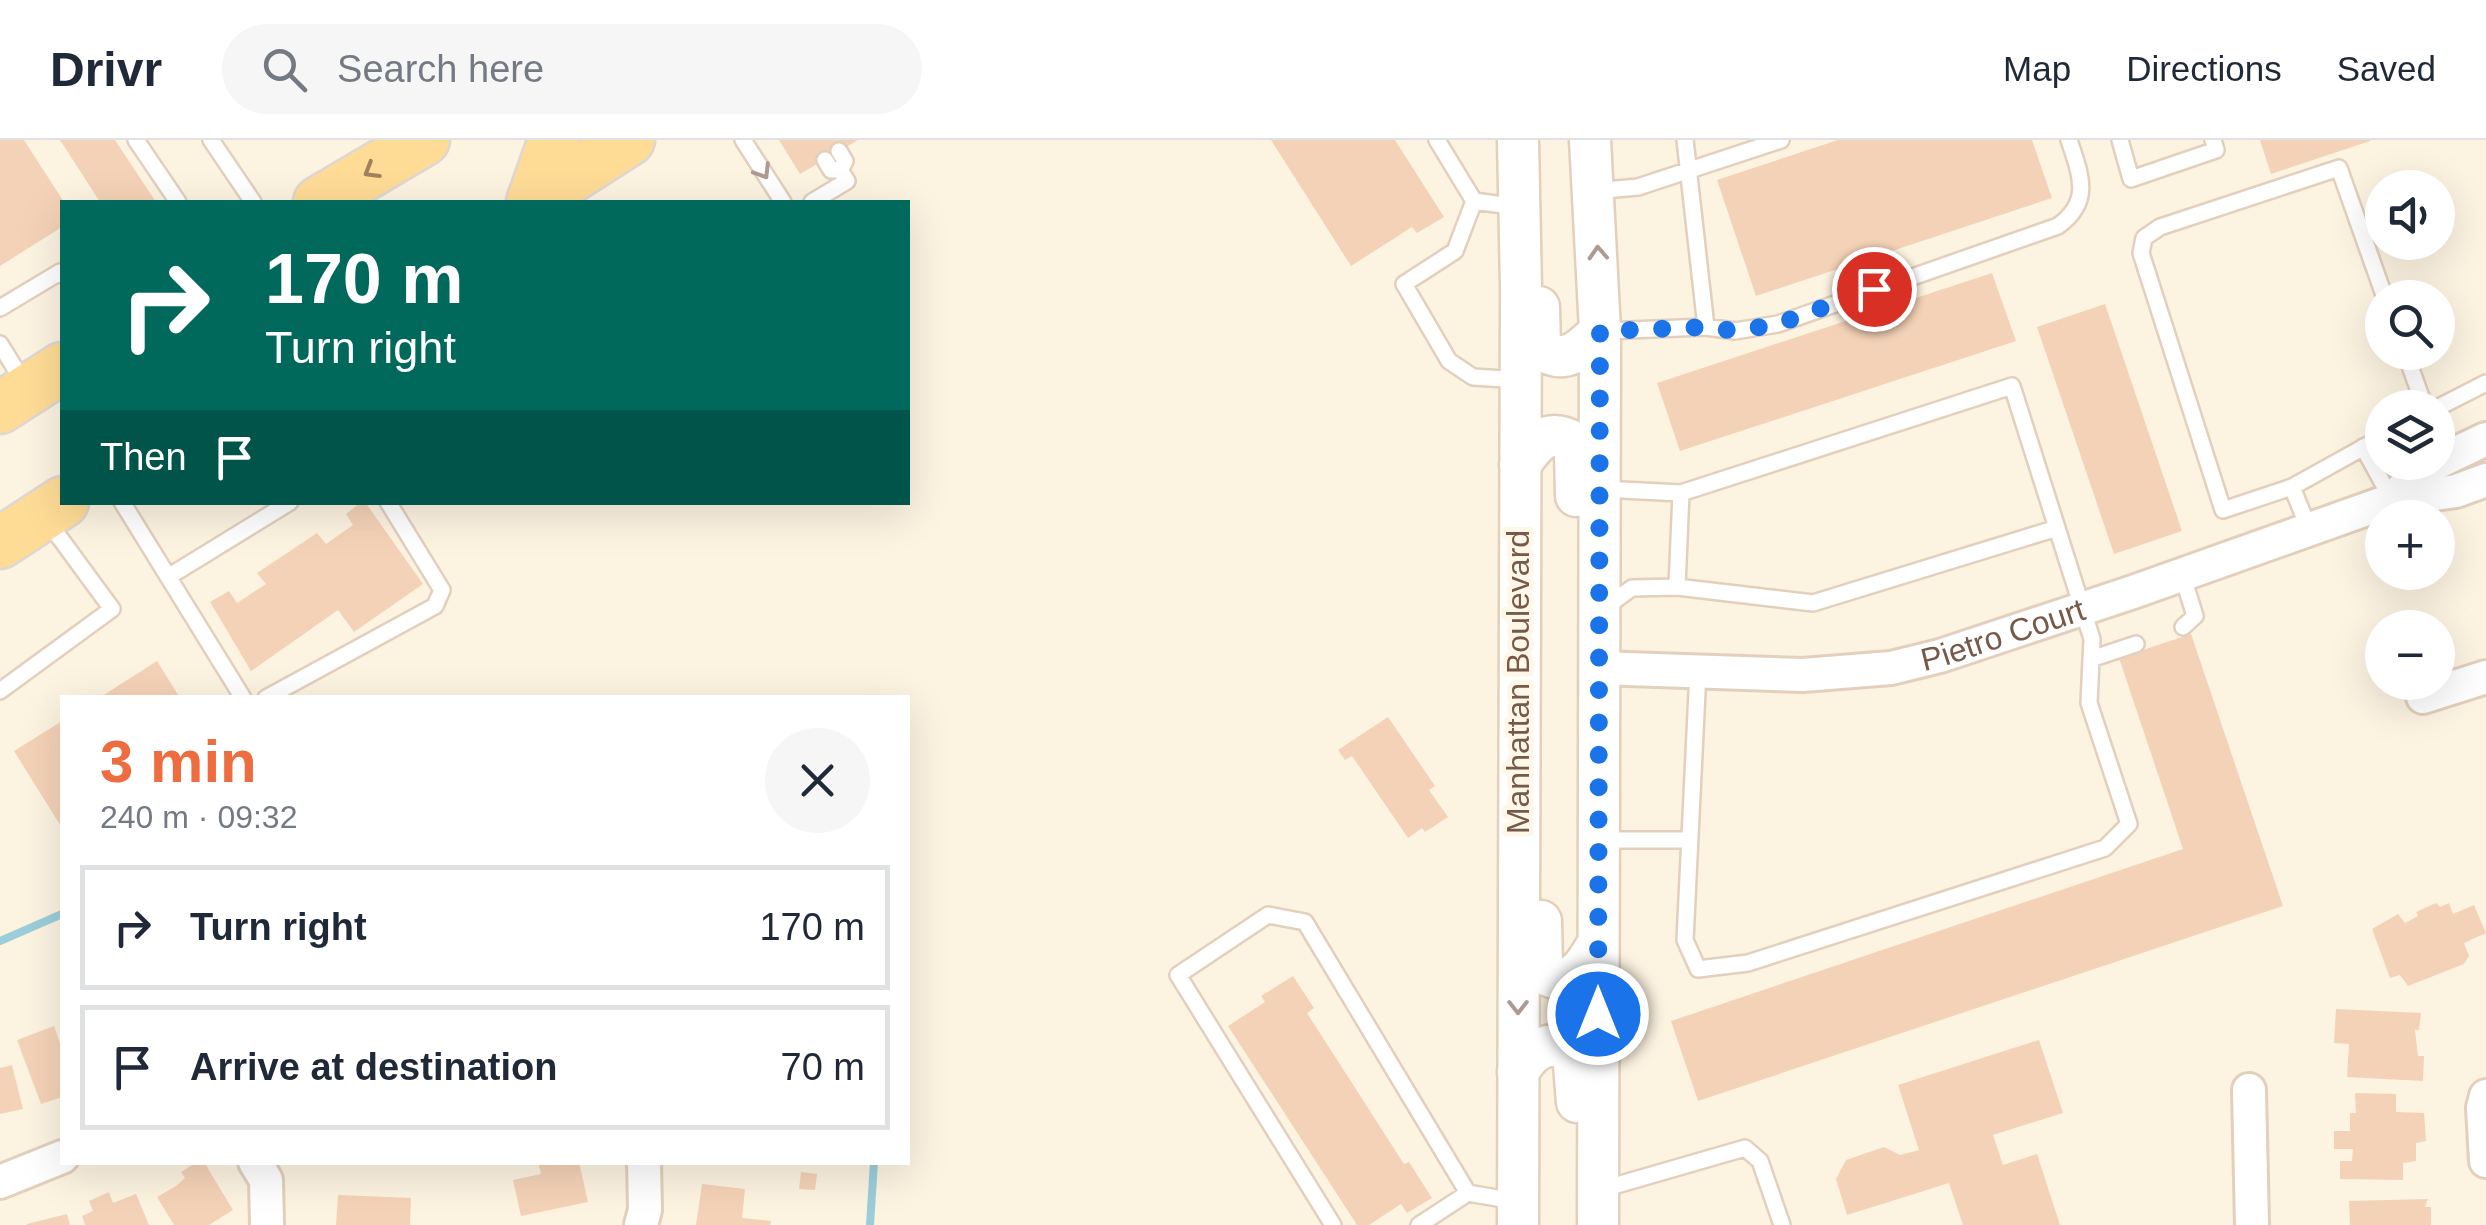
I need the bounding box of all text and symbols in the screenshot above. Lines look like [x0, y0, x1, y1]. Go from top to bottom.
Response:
search box [222, 24, 922, 114]
icon: search [257, 42, 312, 97]
text: Drivr [50, 43, 162, 96]
text: Search here [337, 48, 544, 90]
text: Map [2003, 49, 2071, 88]
text: Directions [2126, 49, 2282, 88]
text: Saved [2337, 49, 2436, 88]
one-way arrow [364, 159, 382, 178]
one-way arrow [751, 161, 770, 179]
map controls [2365, 170, 2455, 700]
button: sound [2365, 170, 2455, 260]
icon: right [100, 240, 230, 370]
text: 170 m [265, 240, 463, 318]
one-way arrow [1588, 244, 1609, 260]
pin [1832, 247, 1917, 332]
icon: arrive [1847, 262, 1902, 317]
button: search [2365, 280, 2455, 370]
text: Turn right [265, 322, 456, 373]
button: layers [2365, 390, 2455, 480]
icon: arrive [207, 430, 262, 485]
text: Then [100, 436, 187, 478]
button: + [2365, 500, 2455, 590]
street label: Manhattan Boulevard [1500, 530, 1536, 834]
street label: Pietro Court [1917, 591, 2090, 678]
button: − [2365, 610, 2455, 700]
text: 3 min [100, 728, 257, 795]
button: close [765, 728, 870, 833]
text: 240 m · 09:32 [100, 799, 297, 835]
icon: right [105, 900, 160, 955]
text: Turn right [190, 906, 367, 948]
text: 170 m [759, 906, 865, 948]
position arrow [1546, 962, 1650, 1066]
one-way arrow [1507, 1000, 1529, 1016]
icon: arrive [105, 1040, 160, 1095]
text: Arrive at destination [190, 1046, 557, 1088]
text: 70 m [781, 1046, 865, 1088]

